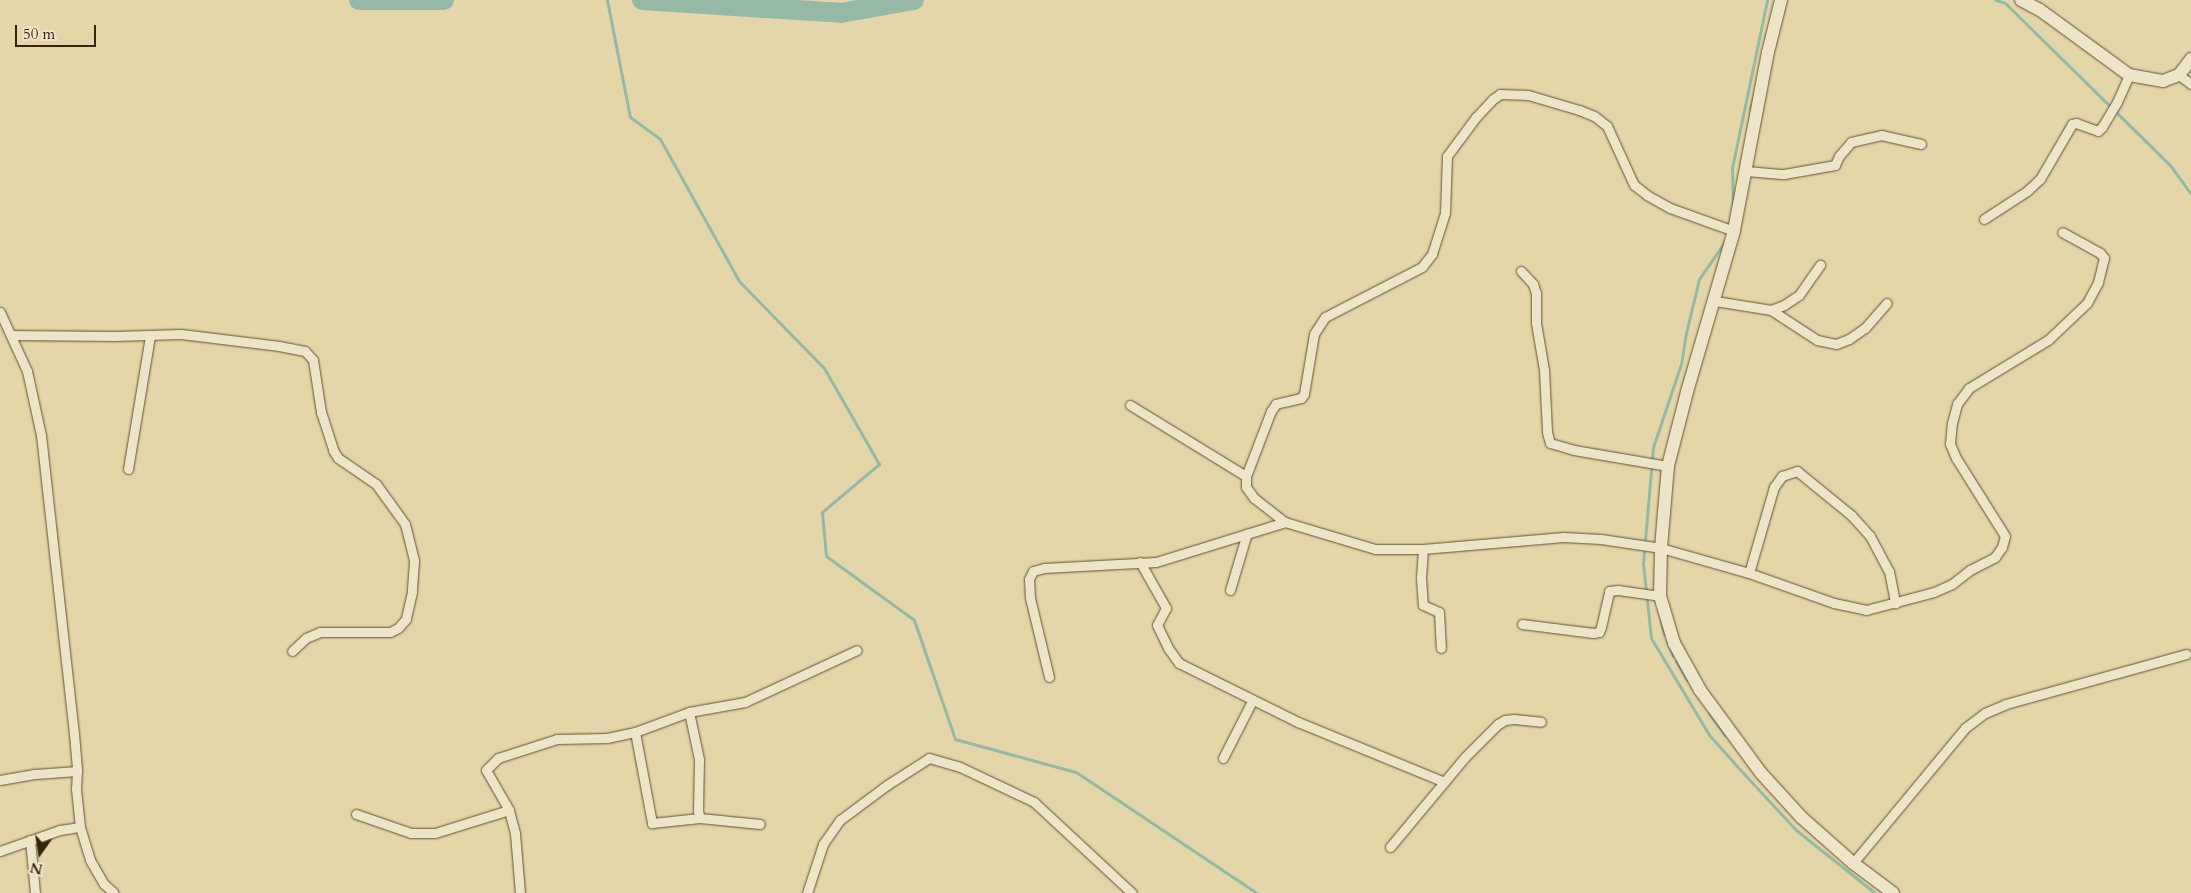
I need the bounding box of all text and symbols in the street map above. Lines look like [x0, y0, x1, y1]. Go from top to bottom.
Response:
scale bar [18, 15, 99, 47]
text: 50 m [23, 24, 55, 44]
north arrow [15, 828, 65, 878]
text: N [28, 857, 45, 879]

